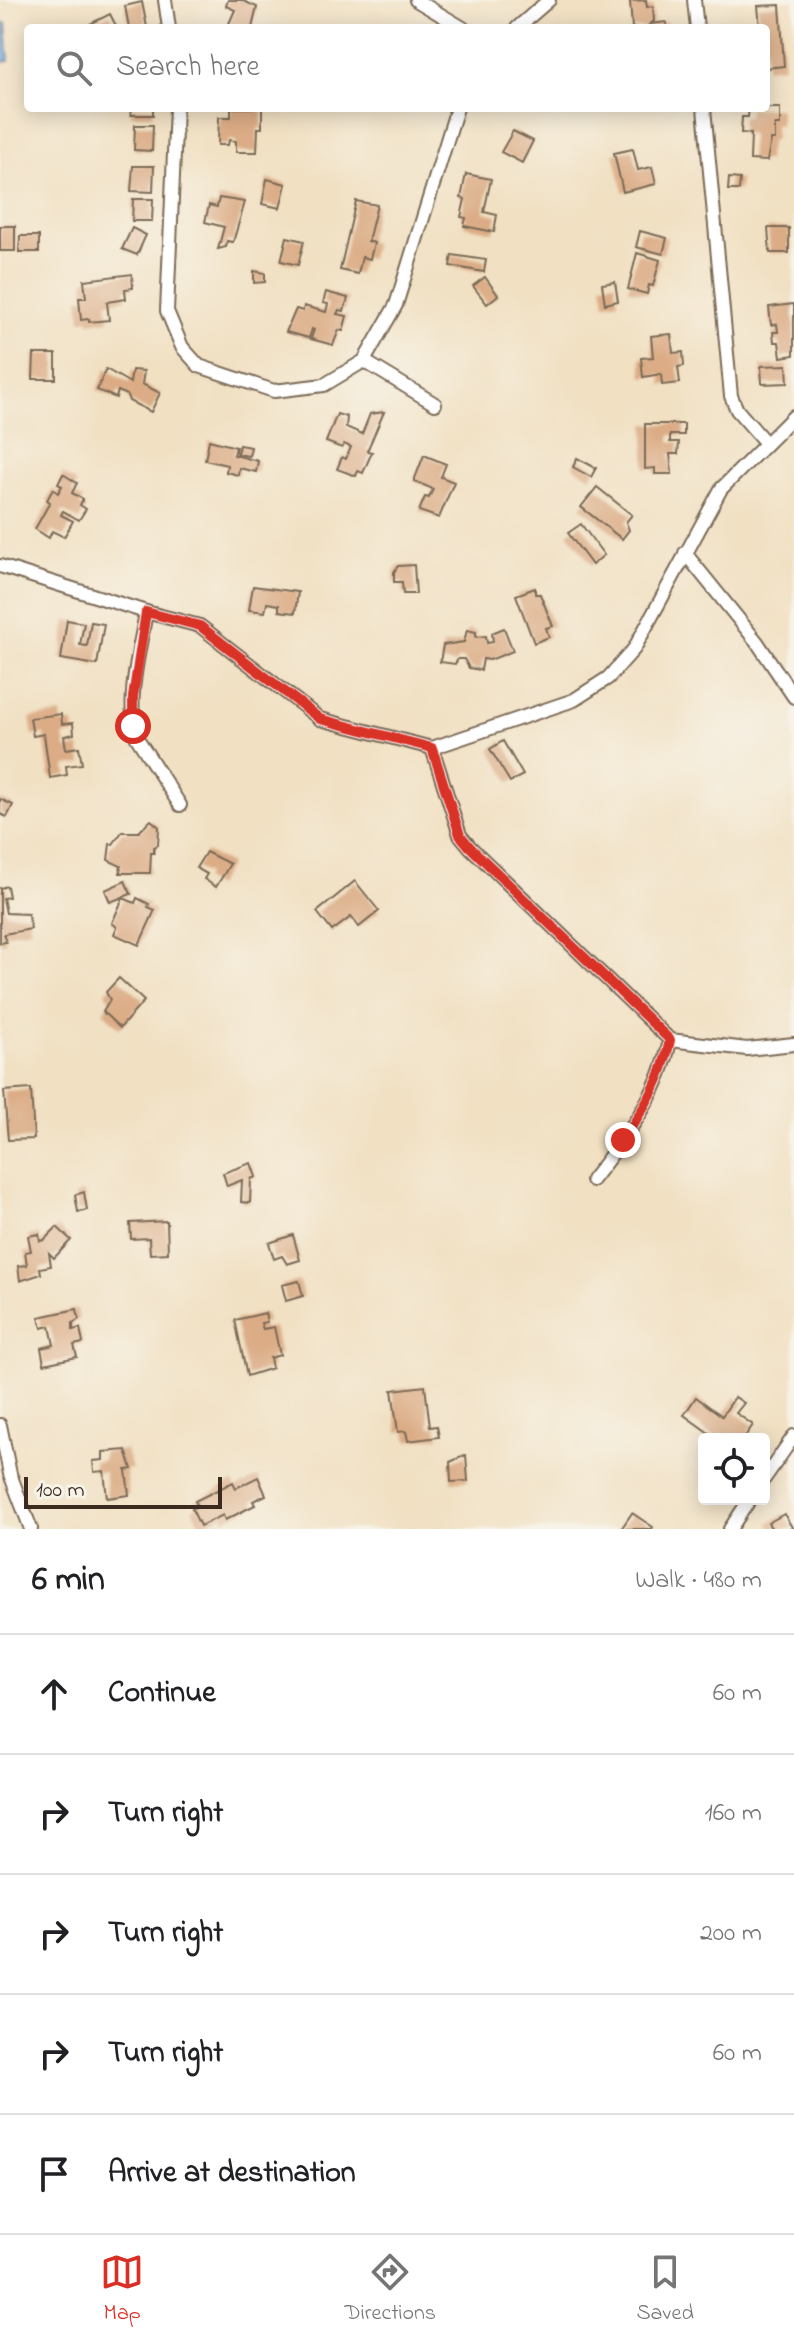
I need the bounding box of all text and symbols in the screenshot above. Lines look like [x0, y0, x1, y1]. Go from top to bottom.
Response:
search box [24, 24, 770, 112]
icon: search [52, 46, 96, 90]
text: Search here [116, 46, 260, 90]
route start [115, 708, 151, 744]
route end [605, 1122, 641, 1158]
map controls [698, 1433, 770, 1505]
button: locate [698, 1433, 770, 1505]
scale bar [24, 1473, 222, 1509]
text: 100 m [36, 1475, 85, 1507]
text: 6 min [32, 1556, 105, 1606]
text: Walk · 480 m [635, 1562, 762, 1600]
icon: ahead [32, 1672, 76, 1716]
text: Continue [108, 1672, 216, 1716]
text: 60 m [713, 1675, 762, 1713]
icon: right [32, 1792, 76, 1836]
text: Turn right [108, 1792, 223, 1836]
text: 160 m [704, 1795, 762, 1833]
icon: right [32, 1912, 76, 1956]
text: Turn right [108, 1912, 223, 1956]
text: 200 m [700, 1915, 762, 1953]
icon: right [32, 2032, 76, 2076]
text: Turn right [108, 2032, 223, 2076]
text: 60 m [713, 2035, 762, 2073]
icon: arrive [32, 2152, 76, 2196]
text: Arrive at destination [108, 2152, 356, 2196]
tab: Map [100, 2250, 144, 2330]
tab: Directions [345, 2250, 436, 2330]
tab: Saved [636, 2250, 694, 2330]

